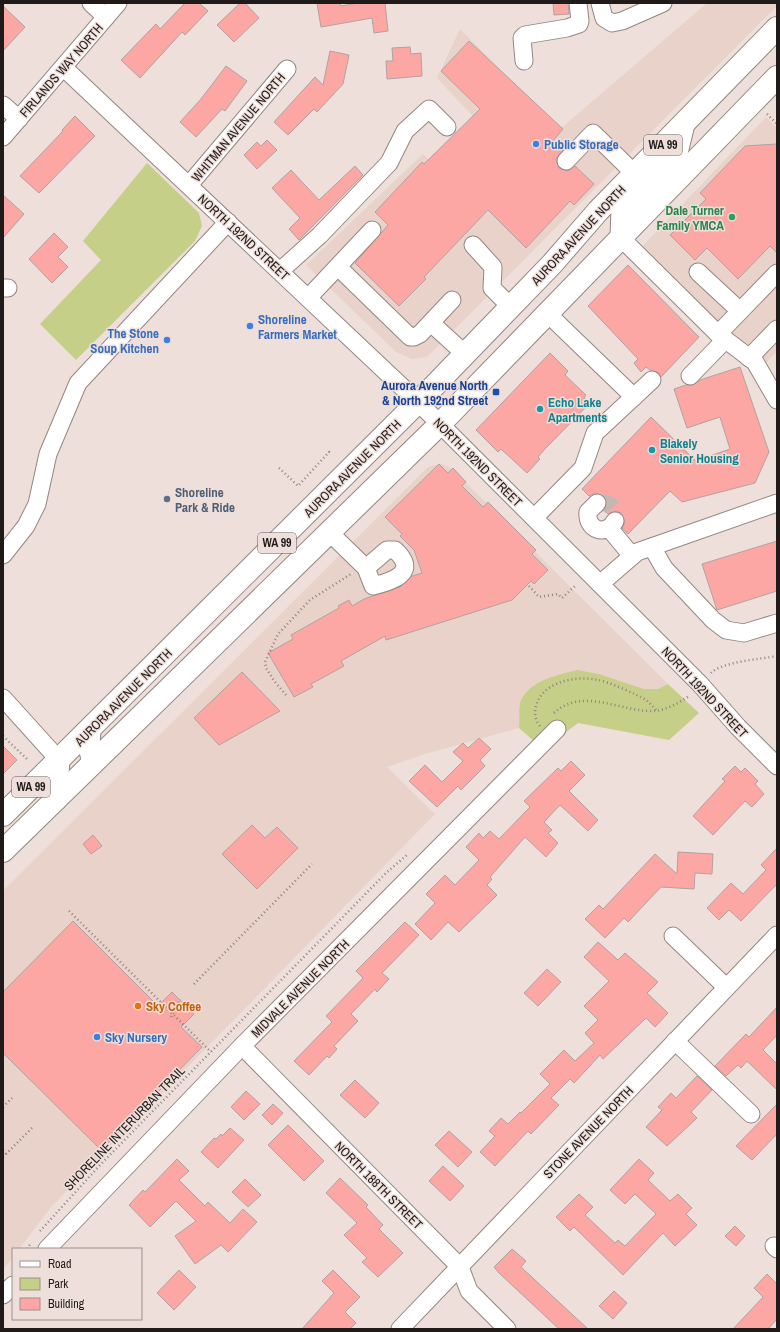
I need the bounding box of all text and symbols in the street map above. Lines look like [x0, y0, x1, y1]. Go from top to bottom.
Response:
street label: FIRLANDS WAY NORTH [16, 20, 107, 121]
street label: WHITMAN AVENUE NORTH [188, 69, 289, 185]
road number: WA 99 [644, 135, 682, 155]
place label: Public Storage [544, 136, 619, 153]
marker: Public Storage [531, 139, 541, 149]
street label: AURORA AVENUE NORTH [527, 182, 629, 290]
street label: NORTH 192ND STREET [194, 191, 293, 284]
place label: Dale Turner Family YMCA [657, 202, 725, 234]
marker: Dale Turner Family YMCA [727, 212, 737, 222]
place label: Shoreline Farmers Market [258, 311, 337, 343]
marker: Shoreline Farmers Market [245, 321, 255, 331]
place label: The Stone Soup Kitchen [90, 325, 159, 357]
marker: The Stone Soup Kitchen [162, 335, 172, 345]
place label: Aurora Avenue North & North 192nd Street [381, 377, 488, 409]
marker: Aurora Avenue North & North 192nd Street [491, 387, 501, 397]
place label: Echo Lake Apartments [548, 394, 607, 426]
marker: Echo Lake Apartments [535, 404, 545, 414]
street label: NORTH 192ND STREET [430, 414, 526, 511]
street label: AURORA AVENUE NORTH [299, 416, 405, 521]
place label: Blakely Senior Housing [660, 435, 739, 467]
marker: Blakely Senior Housing [647, 445, 657, 455]
place label: Shoreline Park & Ride [175, 484, 235, 516]
marker: Shoreline Park & Ride [162, 494, 172, 504]
road number: WA 99 [258, 533, 296, 553]
street label: NORTH 192ND STREET [658, 643, 752, 742]
street label: AURORA AVENUE NORTH [70, 645, 176, 750]
road number: WA 99 [12, 777, 50, 797]
street label: MIDVALE AVENUE NORTH [248, 936, 353, 1041]
place label: Sky Coffee [146, 998, 201, 1015]
marker: Sky Coffee [133, 1001, 143, 1011]
place label: Sky Nursery [105, 1029, 167, 1046]
marker: Sky Nursery [92, 1032, 102, 1042]
street label: SHORELINE INTERURBAN TRAIL [60, 1062, 188, 1194]
street label: STONE AVENUE NORTH [540, 1082, 637, 1182]
street label: NORTH 188TH STREET [331, 1138, 427, 1233]
legend [12, 1248, 142, 1320]
text: Road [48, 1256, 72, 1272]
text: Park [48, 1276, 68, 1292]
text: Building [48, 1296, 85, 1312]

